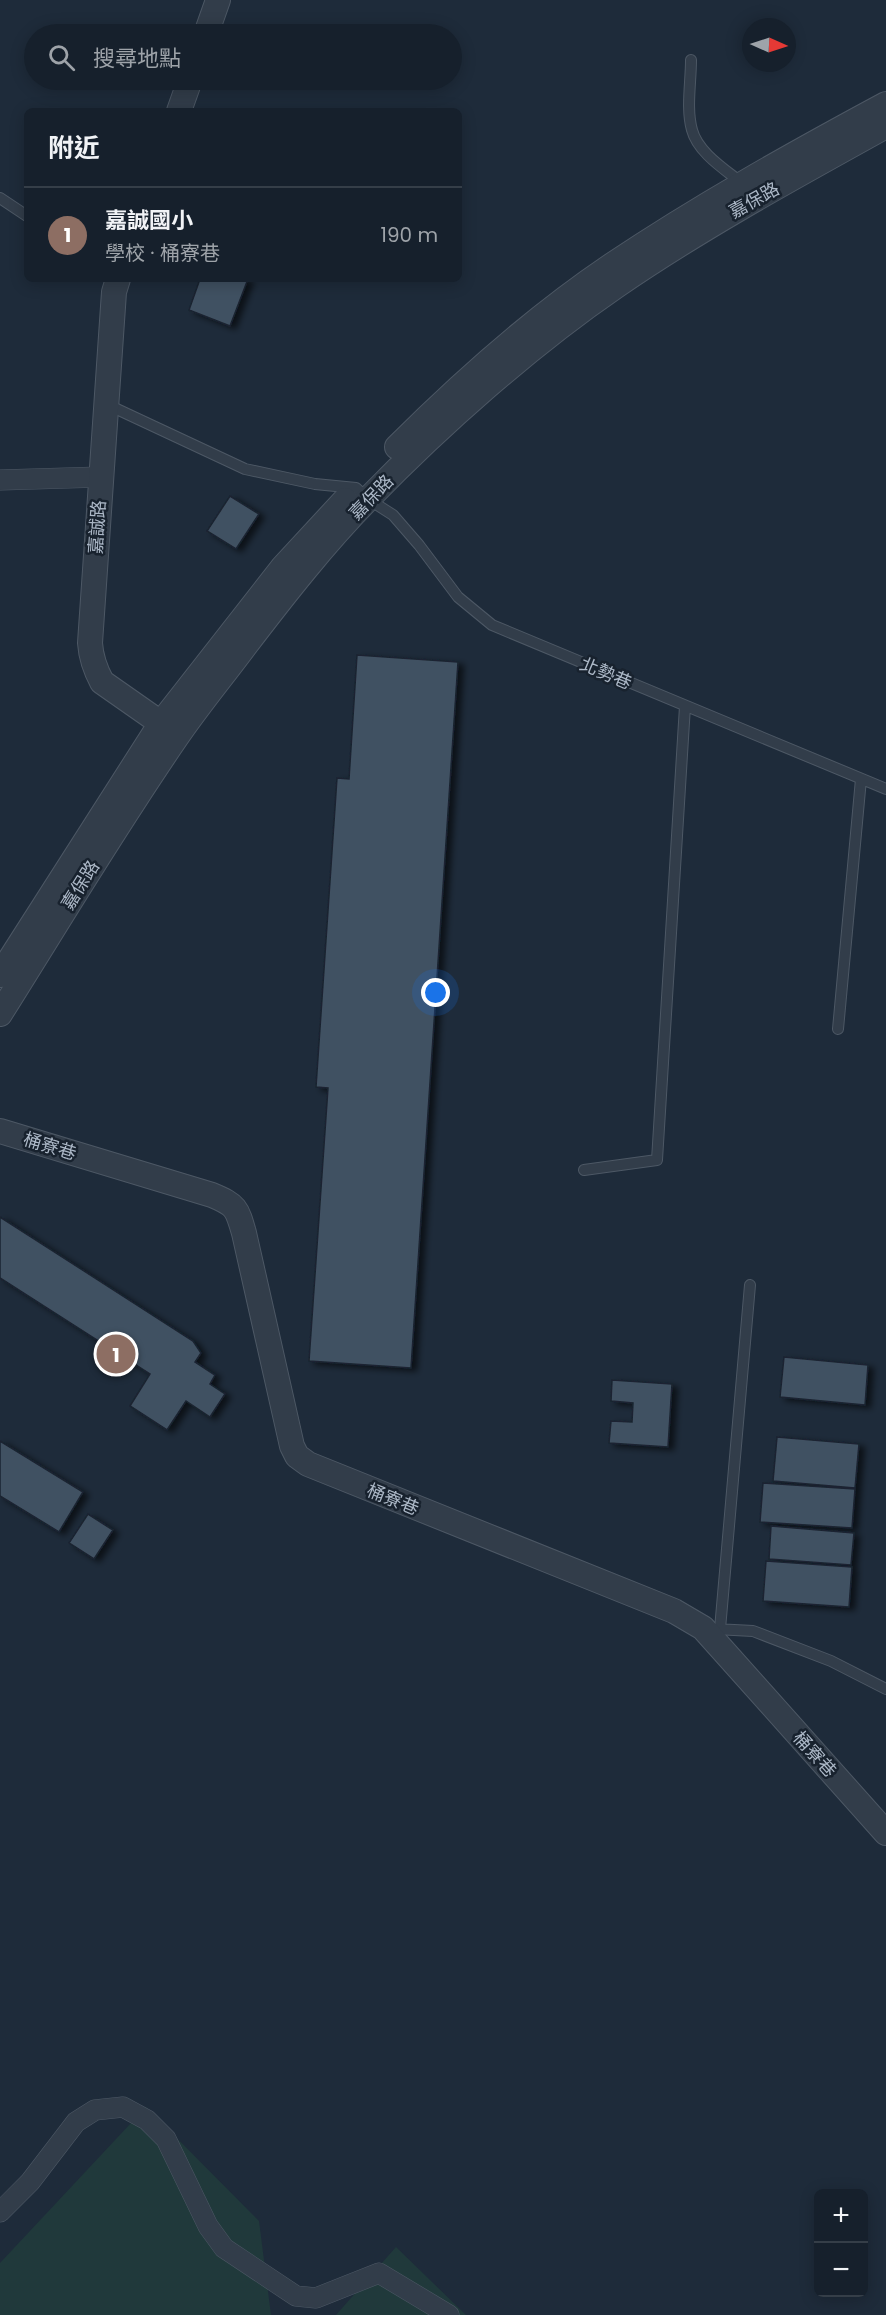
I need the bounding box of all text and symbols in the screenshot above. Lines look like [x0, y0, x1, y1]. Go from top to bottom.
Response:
north arrow [742, 18, 796, 72]
search box [24, 24, 462, 90]
icon: search [45, 41, 78, 74]
text: 搜尋地點 [93, 43, 181, 74]
text: 附近 [48, 130, 100, 166]
street label: 嘉保路 [724, 176, 784, 224]
text: 嘉誠國小 [105, 205, 193, 236]
text: 1 [64, 221, 71, 249]
text: 190 m [381, 221, 438, 249]
text: 學校 · 桶寮巷 [105, 239, 220, 267]
street label: 嘉保路 [343, 469, 399, 525]
street label: 嘉誠路 [83, 499, 111, 555]
street label: 北勢巷 [576, 651, 636, 695]
street label: 嘉保路 [55, 855, 105, 915]
your location [421, 978, 450, 1007]
street label: 桶寮巷 [21, 1126, 79, 1166]
pin: 1 [96, 1332, 136, 1376]
street label: 桶寮巷 [363, 1477, 423, 1521]
street label: 桶寮巷 [788, 1726, 842, 1782]
map controls [814, 2189, 868, 2297]
button: + [814, 2189, 868, 2243]
button: − [814, 2243, 868, 2297]

